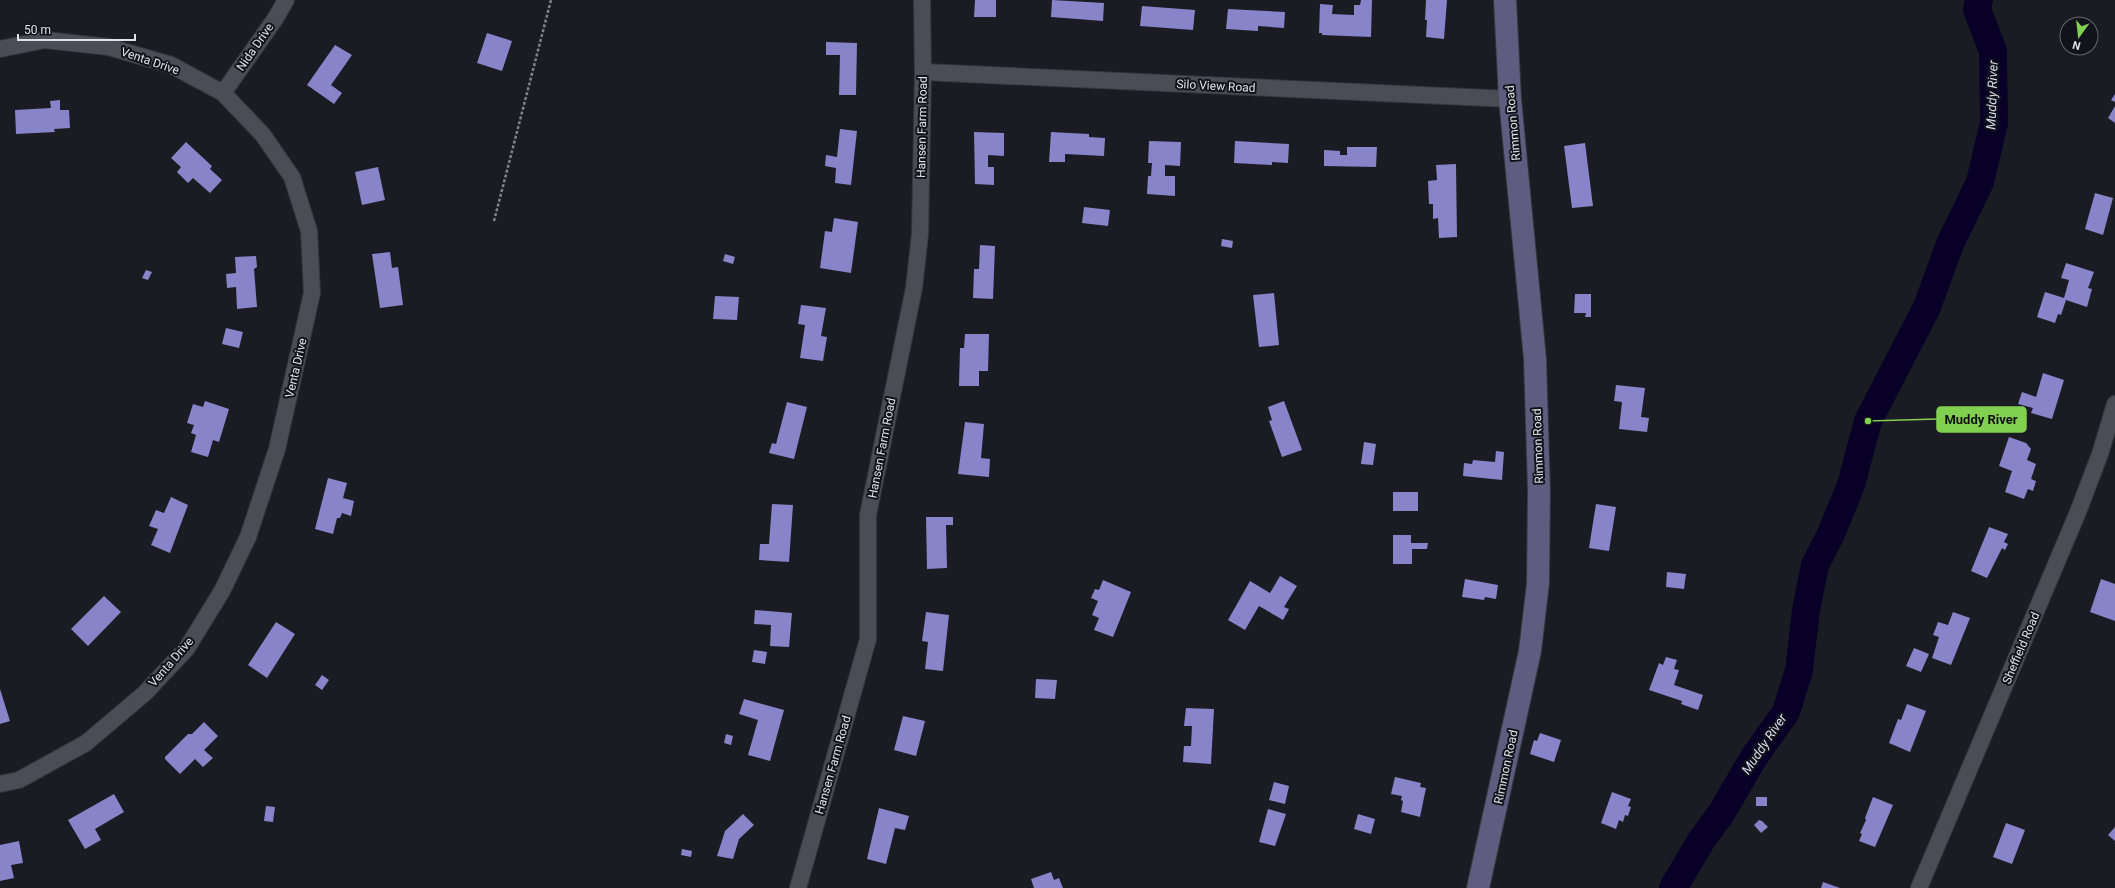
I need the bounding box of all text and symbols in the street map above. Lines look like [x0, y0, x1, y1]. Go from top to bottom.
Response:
scale bar [18, 16, 135, 42]
north arrow [2059, 16, 2099, 56]
street label: Nida Drive [234, 21, 276, 73]
text: 50 m [24, 23, 51, 37]
text: N [2071, 38, 2082, 52]
street label: Venta Drive [119, 44, 181, 78]
water label: Muddy River [1983, 59, 2001, 130]
street label: Hansen Farm Road [914, 76, 930, 178]
street label: Silo View Road [1176, 77, 1256, 95]
street label: Rimmon Road [1503, 85, 1523, 161]
street label: Venta Drive [282, 337, 310, 399]
street label: Hansen Farm Road [865, 397, 899, 499]
callout: Muddy River [1937, 407, 2026, 432]
street label: Rimmon Road [1530, 408, 1546, 484]
text: Muddy River [1944, 412, 2018, 427]
street label: Sheffield Road [2000, 610, 2042, 686]
street label: Venta Drive [146, 634, 196, 690]
water label: Muddy River [1738, 711, 1790, 777]
street label: Hansen Farm Road [812, 714, 854, 816]
street label: Rimmon Road [1491, 729, 1521, 805]

